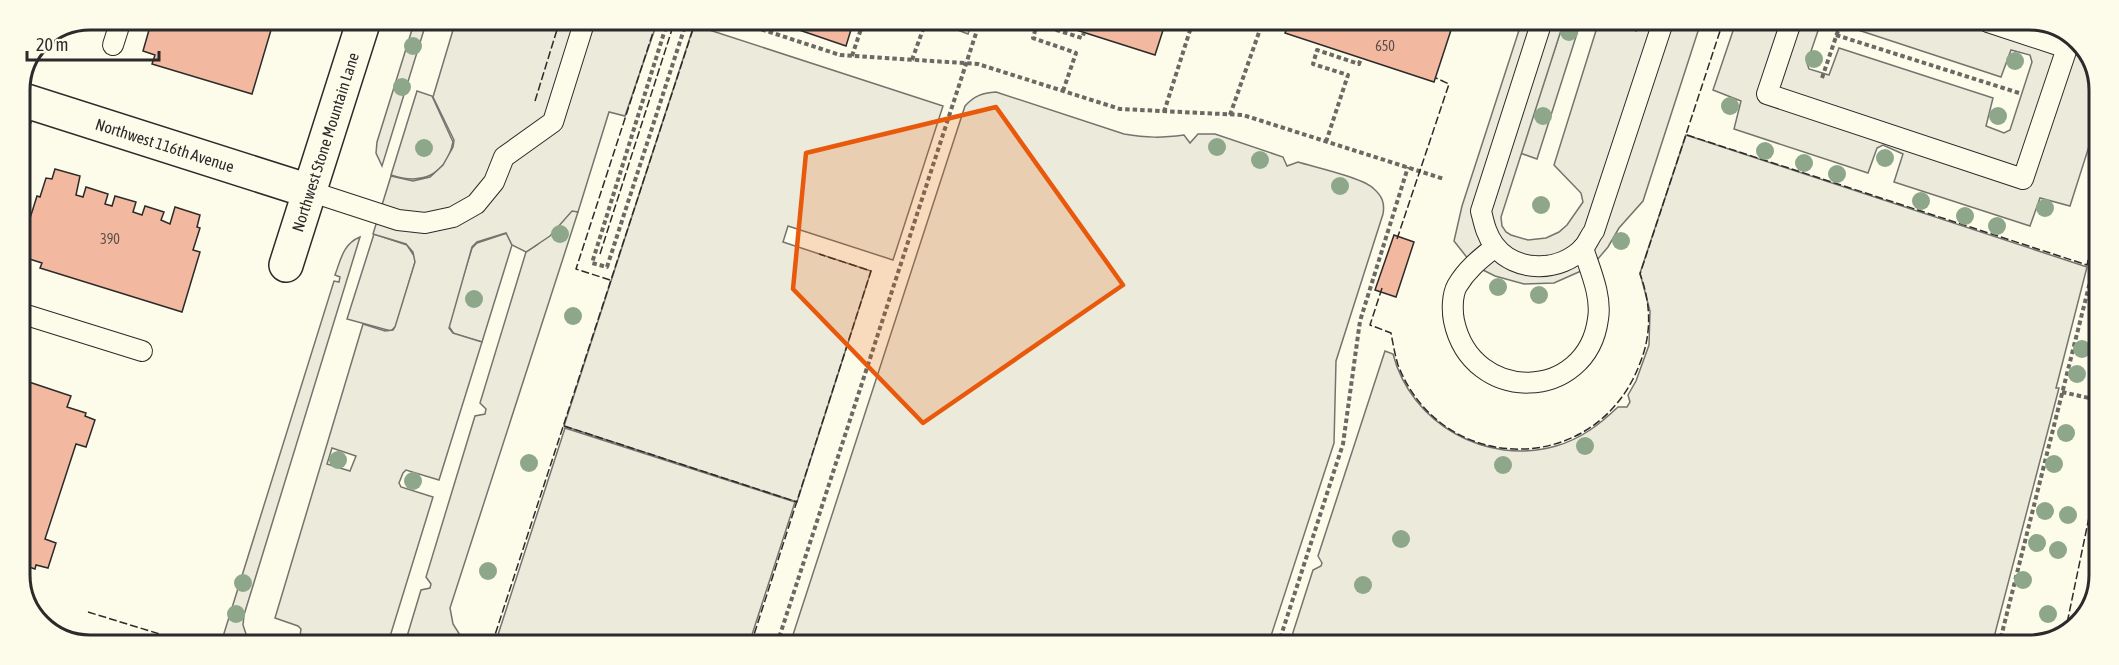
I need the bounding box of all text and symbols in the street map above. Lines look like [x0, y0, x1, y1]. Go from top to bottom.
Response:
scale bar [27, 24, 159, 62]
text: 20 m [36, 34, 68, 55]
house number: 650 [1375, 38, 1395, 54]
street label: Northwest Stone Mountain Lane [288, 50, 362, 234]
street label: Northwest 116th Avenue [93, 115, 236, 176]
house number: 390 [100, 231, 120, 247]

